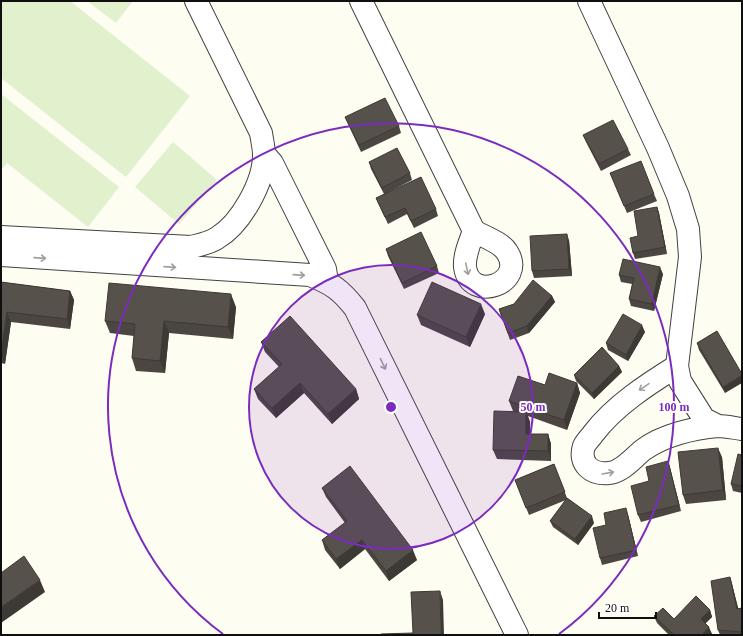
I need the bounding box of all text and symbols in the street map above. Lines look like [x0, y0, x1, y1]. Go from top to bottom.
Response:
one-way arrow [33, 254, 46, 261]
one-way arrow [463, 262, 471, 275]
one-way arrow [163, 263, 176, 270]
one-way arrow [292, 271, 305, 278]
one-way arrow [380, 357, 387, 369]
one-way arrow [639, 383, 650, 391]
centre of rings [384, 400, 398, 414]
text: 50 m [521, 400, 546, 414]
text: 100 m [659, 400, 690, 414]
one-way arrow [601, 468, 614, 476]
scale bar [599, 594, 656, 620]
text: 20 m [605, 601, 630, 615]

